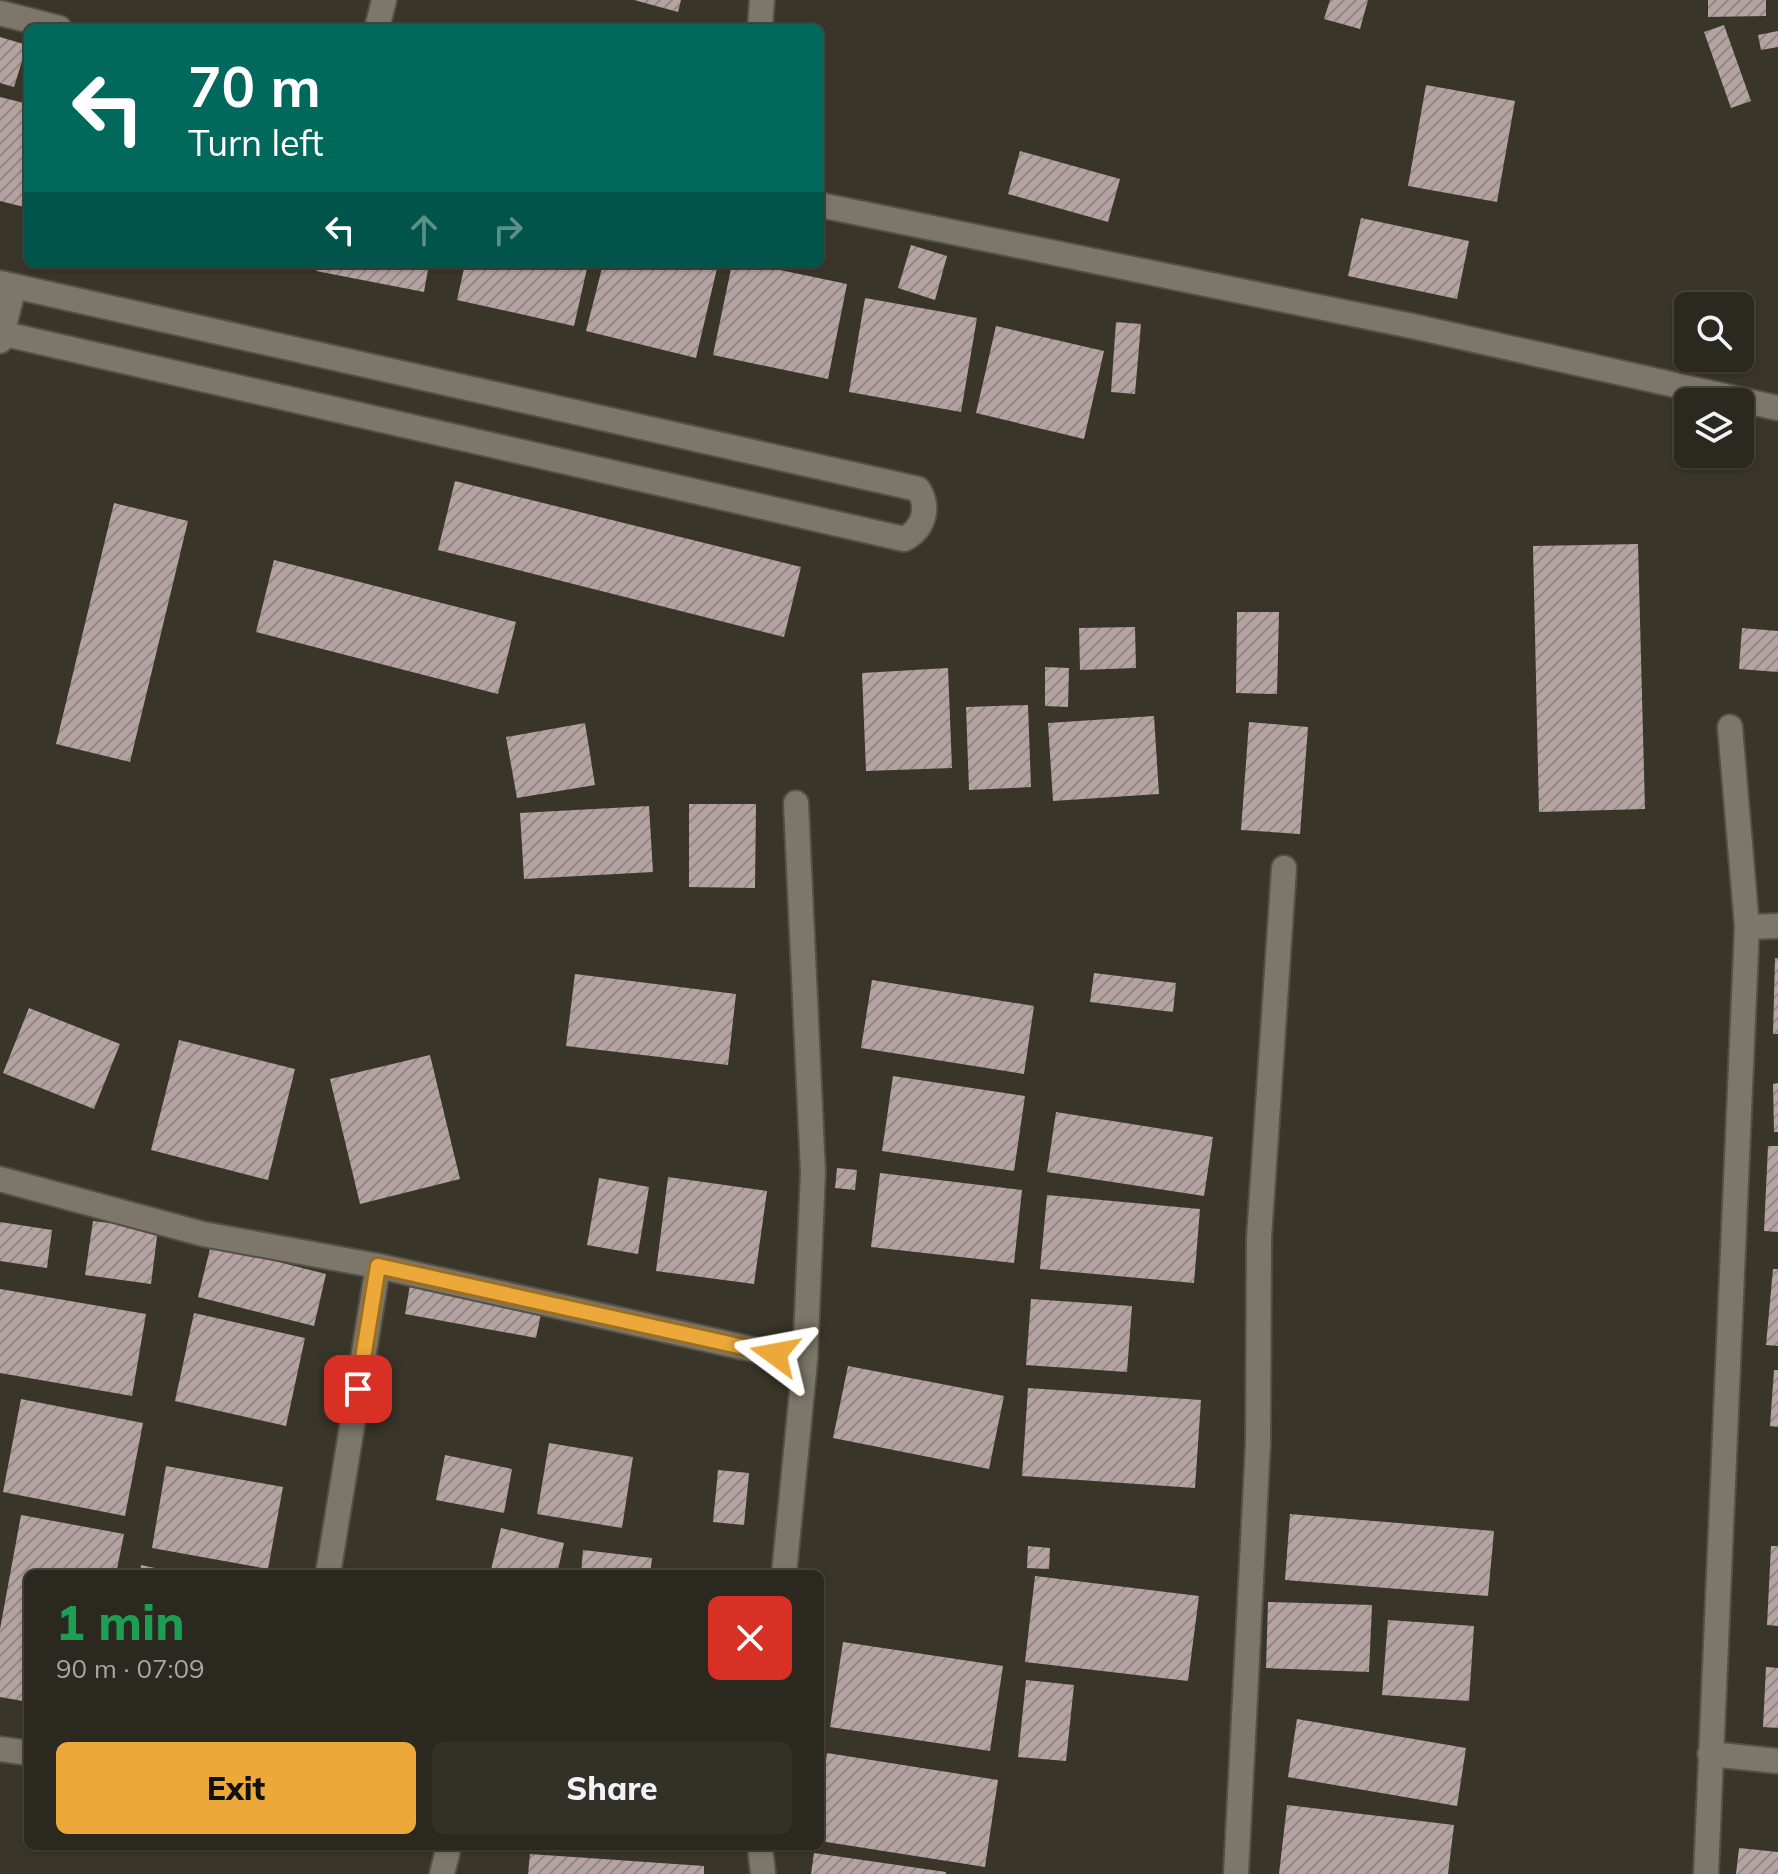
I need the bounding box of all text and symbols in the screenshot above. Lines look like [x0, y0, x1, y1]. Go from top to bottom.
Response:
text: 70 m [188, 51, 321, 121]
icon: left [56, 56, 160, 160]
text: Turn left [188, 120, 324, 165]
icon: left [318, 208, 362, 252]
icon: ahead [402, 208, 446, 252]
icon: right [486, 208, 530, 252]
map controls [1674, 292, 1754, 468]
button: search [1674, 292, 1754, 372]
button: layers [1674, 388, 1754, 468]
position arrow [733, 1312, 817, 1396]
pin [324, 1355, 392, 1423]
icon: arrive [336, 1367, 380, 1411]
text: 1 min [56, 1592, 185, 1652]
button: close [708, 1596, 792, 1680]
text: 90 m · 07:09 [56, 1652, 205, 1685]
button: Exit [56, 1742, 416, 1834]
button: Share [432, 1742, 792, 1834]

